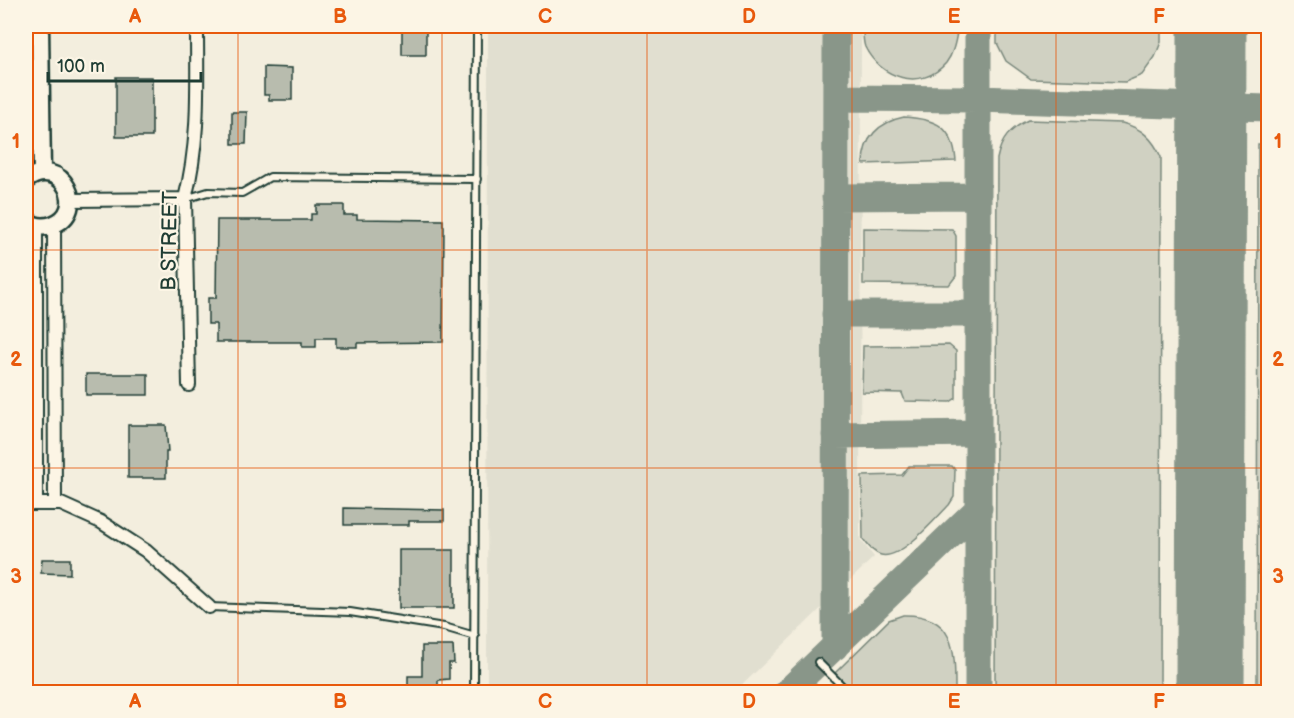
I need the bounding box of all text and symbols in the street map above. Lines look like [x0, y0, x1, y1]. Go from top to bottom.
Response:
text: A [128, 5, 142, 29]
text: B [333, 5, 347, 29]
text: C [538, 5, 552, 29]
text: D [742, 5, 756, 29]
text: E [948, 5, 961, 29]
text: F [1153, 5, 1165, 29]
scale bar [48, 45, 201, 83]
text: 100 m [57, 56, 105, 77]
text: 1 [12, 130, 20, 154]
text: 1 [1274, 130, 1282, 154]
street label: B STREET [156, 191, 183, 291]
text: 2 [10, 348, 22, 372]
text: 2 [1272, 348, 1284, 372]
text: 3 [10, 565, 22, 589]
text: 3 [1272, 565, 1284, 589]
text: A [128, 690, 142, 714]
text: B [333, 690, 347, 714]
text: C [538, 690, 552, 714]
text: D [742, 690, 756, 714]
text: E [948, 690, 961, 714]
text: F [1153, 690, 1165, 714]

